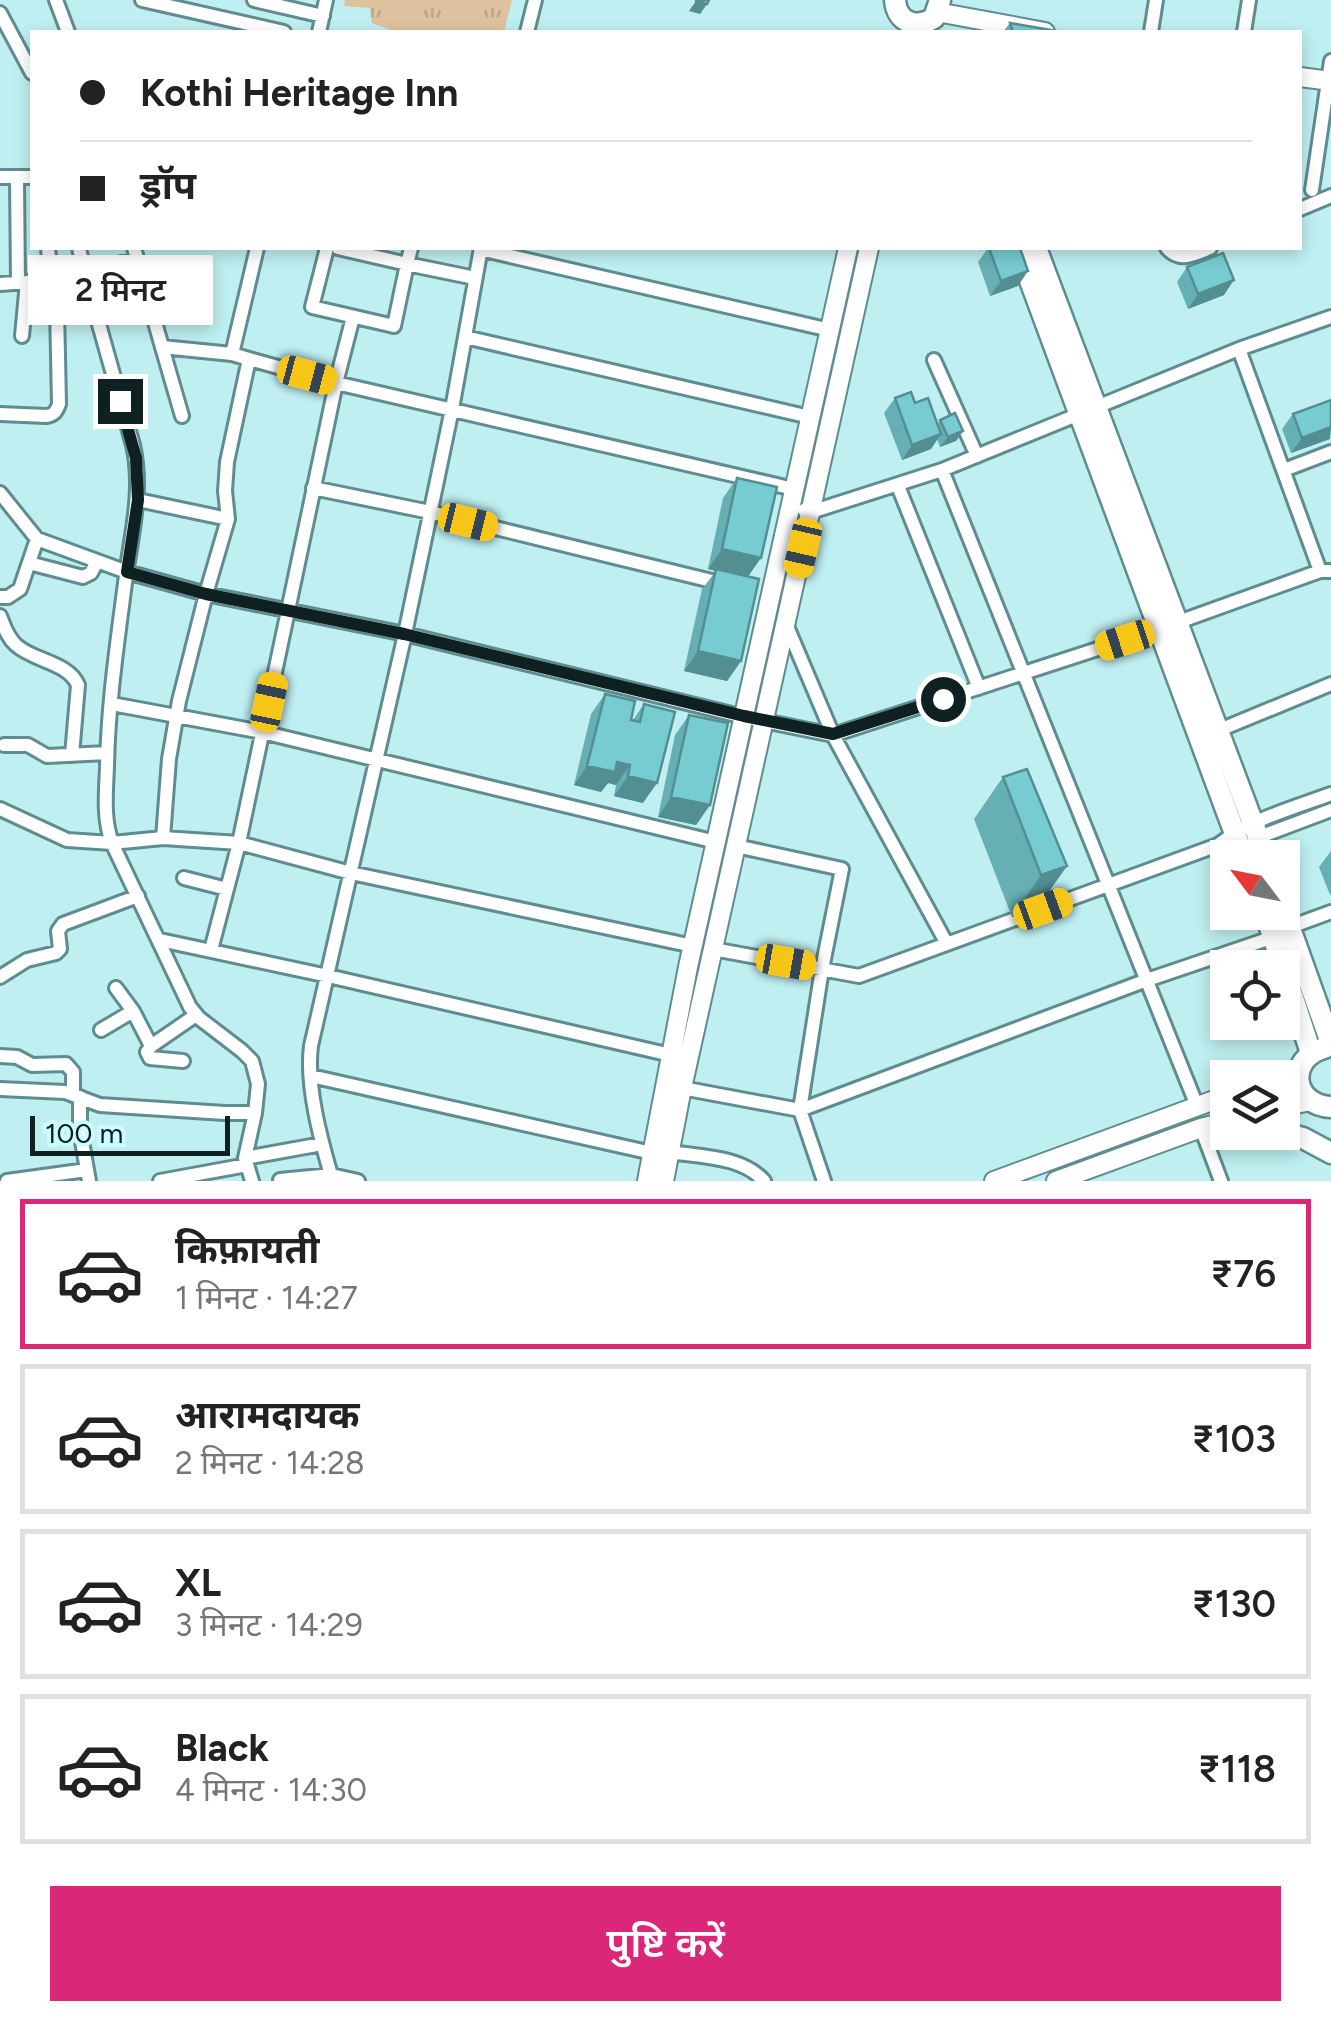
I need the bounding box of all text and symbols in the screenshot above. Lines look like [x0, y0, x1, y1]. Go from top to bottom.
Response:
text: Kothi Heritage Inn [140, 70, 458, 116]
text: ड्रॉप [140, 163, 196, 209]
callout: 2 मिनट [28, 256, 212, 326]
text: 2 मिनट [75, 271, 166, 309]
car [274, 353, 340, 397]
route end [98, 379, 143, 424]
car [435, 500, 501, 544]
car [782, 515, 824, 581]
car [1092, 616, 1158, 664]
car [248, 670, 290, 734]
route start [921, 677, 966, 722]
north arrow [1210, 840, 1300, 930]
map controls [1210, 840, 1300, 1150]
car [1010, 885, 1076, 933]
car [754, 942, 818, 982]
button: locate [1210, 950, 1300, 1040]
button: layers [1210, 1060, 1300, 1150]
scale bar [30, 1111, 230, 1156]
text: 100 m [45, 1116, 123, 1150]
text: किफ़ायती [175, 1227, 319, 1273]
icon: car [55, 1229, 145, 1319]
text: ₹76 [1210, 1251, 1276, 1297]
text: 1 मिनट · 14:27 [175, 1279, 358, 1317]
text: आरामदायक [175, 1392, 359, 1438]
icon: car [55, 1394, 145, 1484]
text: ₹103 [1191, 1416, 1276, 1462]
text: 2 मिनट · 14:28 [175, 1444, 365, 1482]
icon: car [55, 1559, 145, 1649]
text: XL [175, 1560, 221, 1606]
text: ₹130 [1191, 1581, 1276, 1627]
text: 3 मिनट · 14:29 [175, 1606, 363, 1644]
icon: car [55, 1724, 145, 1814]
text: Black [175, 1725, 269, 1771]
text: ₹118 [1198, 1746, 1276, 1792]
text: 4 मिनट · 14:30 [175, 1771, 367, 1809]
button: पुष्टि करें [50, 1886, 1281, 2001]

